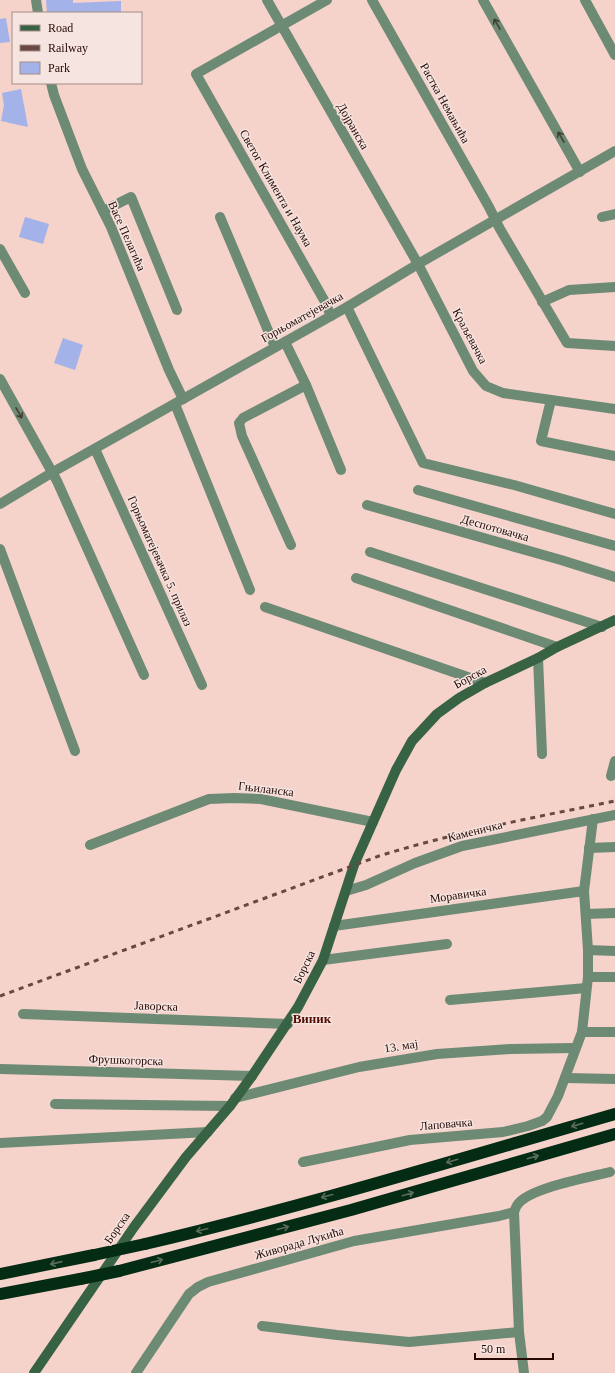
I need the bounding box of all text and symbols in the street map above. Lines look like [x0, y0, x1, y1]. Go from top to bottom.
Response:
legend [12, 12, 142, 84]
one-way arrow [492, 18, 500, 30]
text: Road [48, 21, 73, 35]
text: Railway [48, 41, 88, 55]
street label: Растка Немањића [417, 60, 473, 146]
text: Park [48, 61, 70, 75]
street label: Дојранска [334, 100, 372, 152]
street label: Светог Климента и Наума [237, 127, 316, 250]
one-way arrow [557, 132, 564, 144]
street label: Васе Пелагића [105, 199, 149, 274]
street label: Горњоматејевачка [259, 288, 346, 345]
street label: Краљевачка [450, 306, 491, 367]
one-way arrow [16, 407, 24, 419]
street label: Горњоматејевачка 5. прилаз [125, 494, 195, 629]
street label: Деспотовачка [459, 512, 531, 545]
street label: Борска [451, 662, 489, 692]
street label: Гњиланска [237, 779, 295, 799]
street label: Каменичка [446, 817, 504, 845]
street label: Моравичка [429, 884, 488, 906]
street label: Борска [290, 948, 318, 986]
street label: Јаворска [134, 998, 179, 1014]
district label: Виник [293, 1011, 332, 1026]
street label: 13. мај [383, 1036, 419, 1056]
street label: Фрушкогорска [88, 1052, 164, 1068]
street label: Лаповачка [419, 1115, 474, 1133]
one-way arrow [571, 1122, 584, 1129]
one-way arrow [526, 1153, 539, 1160]
one-way arrow [446, 1158, 459, 1165]
one-way arrow [401, 1190, 414, 1197]
one-way arrow [321, 1193, 334, 1200]
street label: Борска [101, 1209, 133, 1246]
street label: Живорада Лукића [253, 1223, 346, 1262]
one-way arrow [276, 1224, 289, 1231]
one-way arrow [196, 1227, 209, 1234]
one-way arrow [150, 1256, 163, 1264]
one-way arrow [50, 1259, 63, 1267]
scale bar [475, 1335, 553, 1361]
text: 50 m [481, 1342, 506, 1356]

